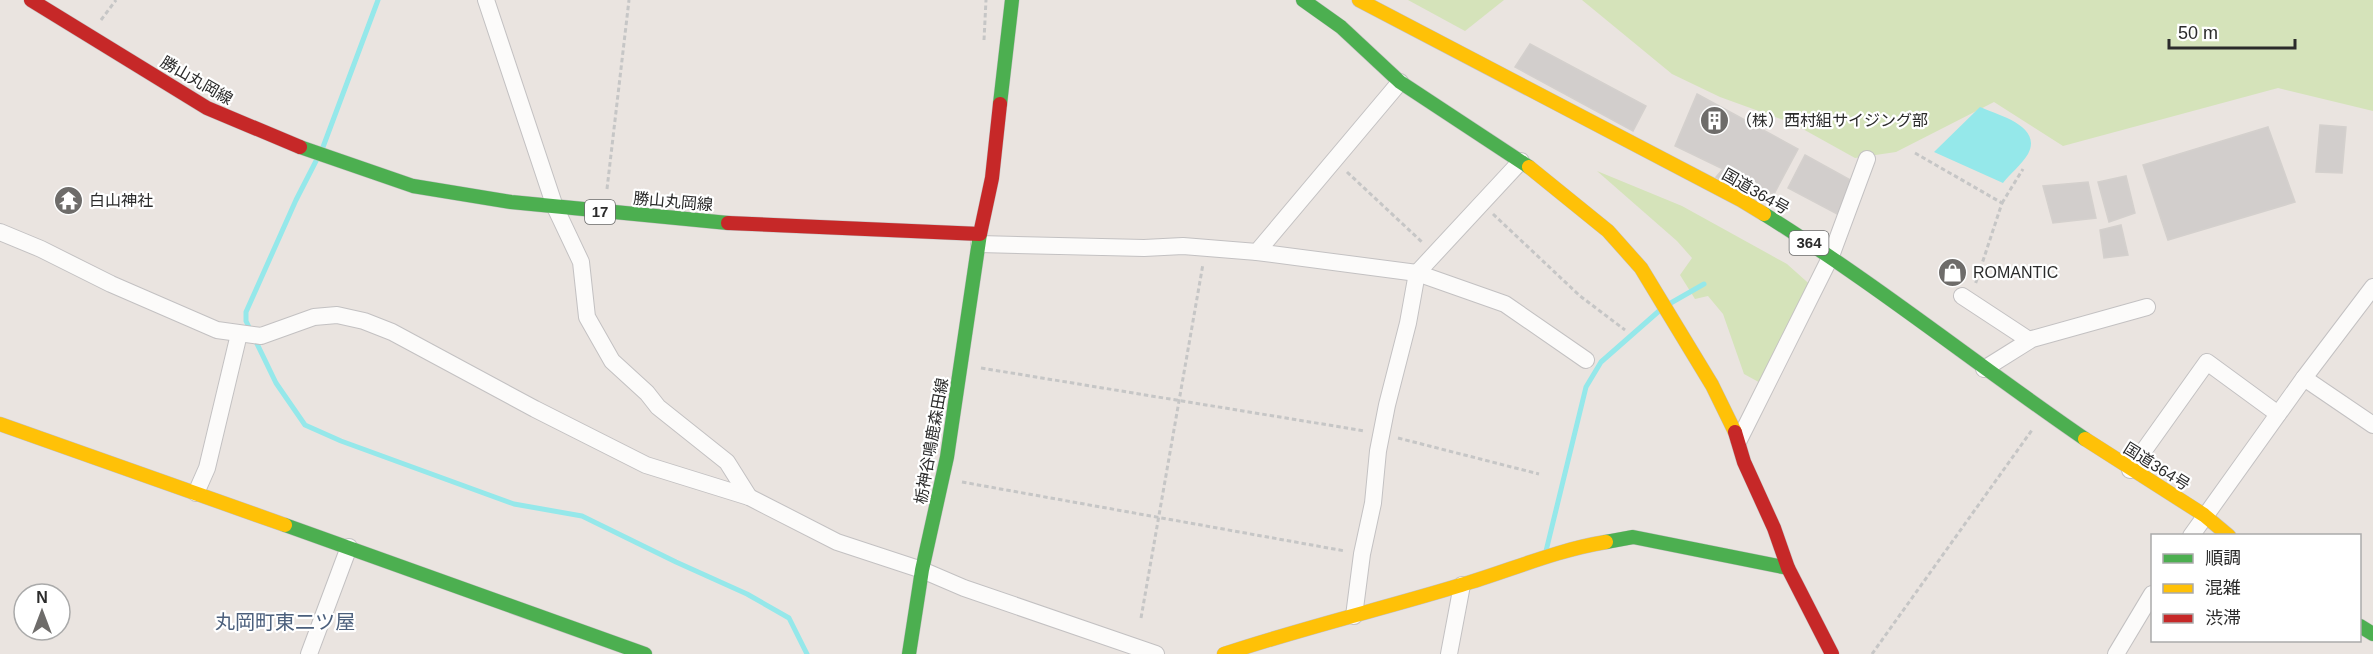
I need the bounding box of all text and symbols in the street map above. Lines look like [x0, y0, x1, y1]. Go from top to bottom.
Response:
scale bar [2169, 12, 2295, 50]
text: 50 m [2178, 23, 2218, 43]
street label: 勝山丸岡線 [158, 53, 236, 108]
building icon: （株）西村組サイジング部 [1699, 104, 1731, 136]
place label: （株）西村組サイジング部 [1736, 112, 1928, 129]
street label: 国道364号 [1719, 165, 1792, 217]
temple icon: 白山神社 [52, 184, 84, 216]
street label: 勝山丸岡線 [632, 190, 714, 213]
place label: 白山神社 [89, 192, 153, 209]
road number: 17 [585, 200, 615, 224]
road number: 364 [1790, 231, 1828, 255]
shop icon: ROMANTIC [1936, 256, 1968, 288]
place label: ROMANTIC [1973, 264, 2058, 281]
street label: 栃神谷鳴鹿森田線 [912, 377, 951, 506]
street label: 国道364号 [2121, 439, 2193, 493]
legend [2151, 534, 2361, 642]
text: 順調 [2205, 548, 2241, 568]
text: 混雑 [2205, 578, 2241, 598]
north arrow [12, 582, 72, 642]
text: N [36, 589, 48, 606]
text: 渋滞 [2205, 608, 2241, 628]
district label: 丸岡町東二ツ屋 [215, 611, 355, 633]

